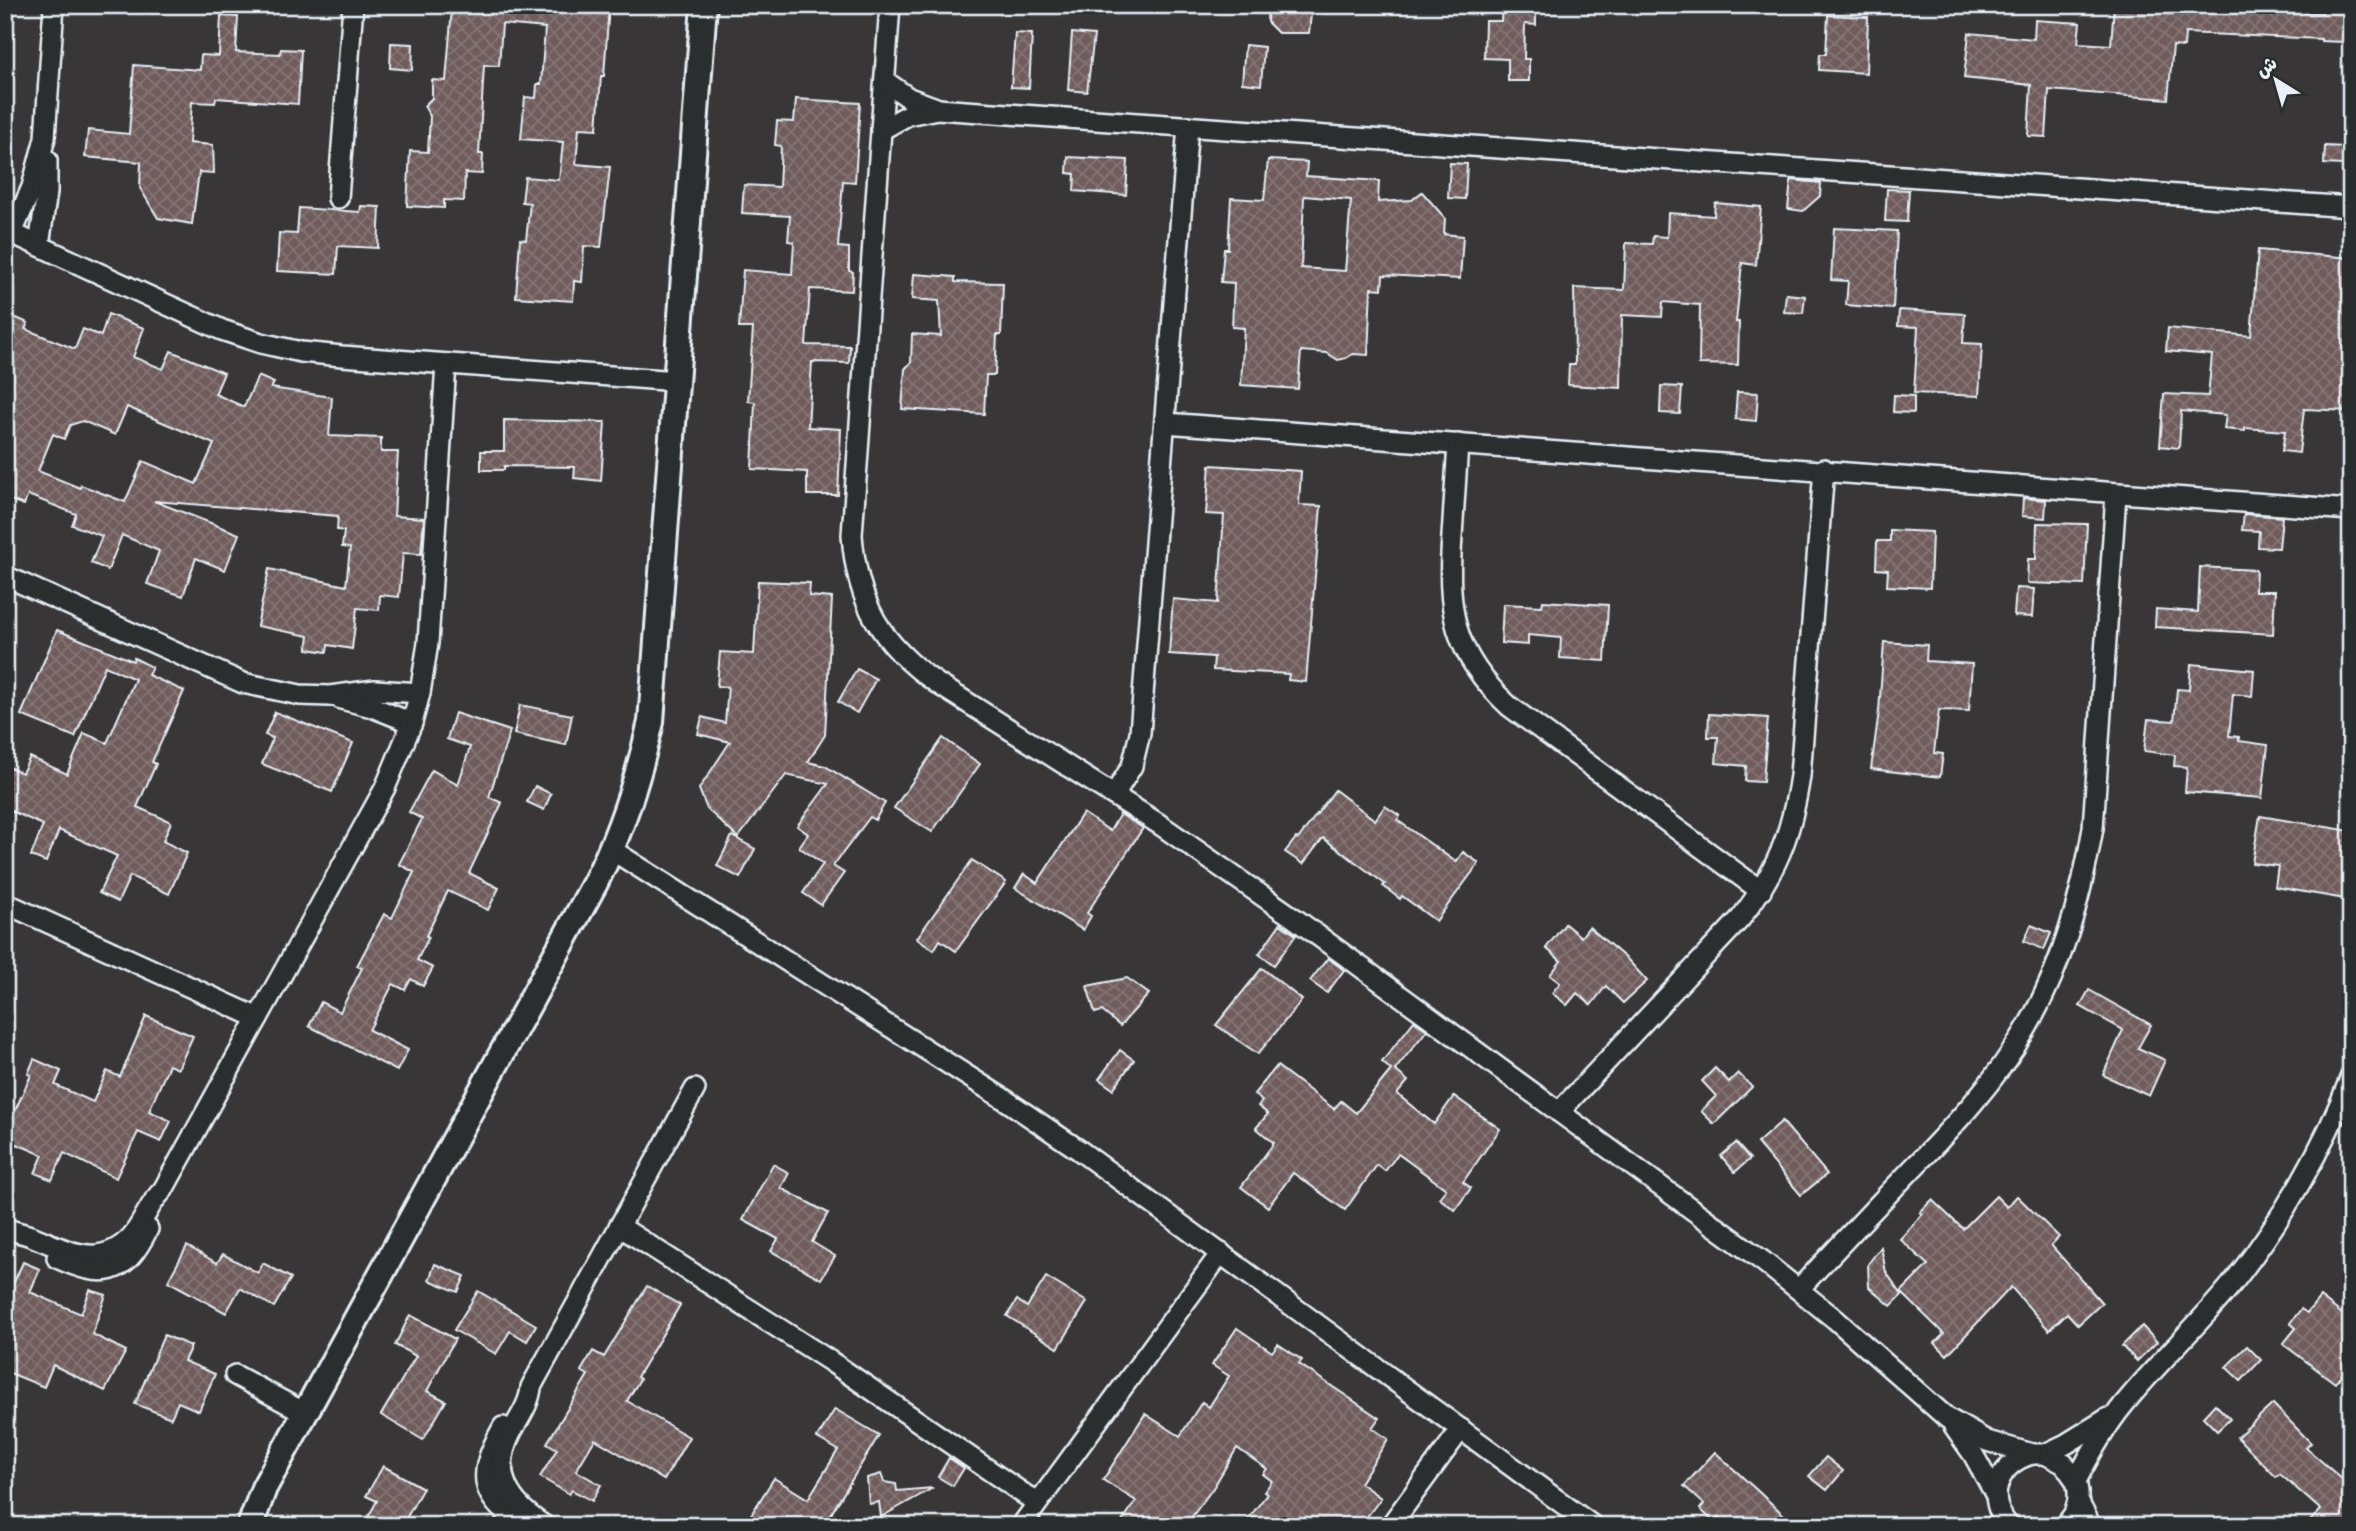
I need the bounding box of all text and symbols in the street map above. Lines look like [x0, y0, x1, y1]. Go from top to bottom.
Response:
north arrow [2240, 46, 2310, 116]
text: ش [2253, 54, 2283, 85]

